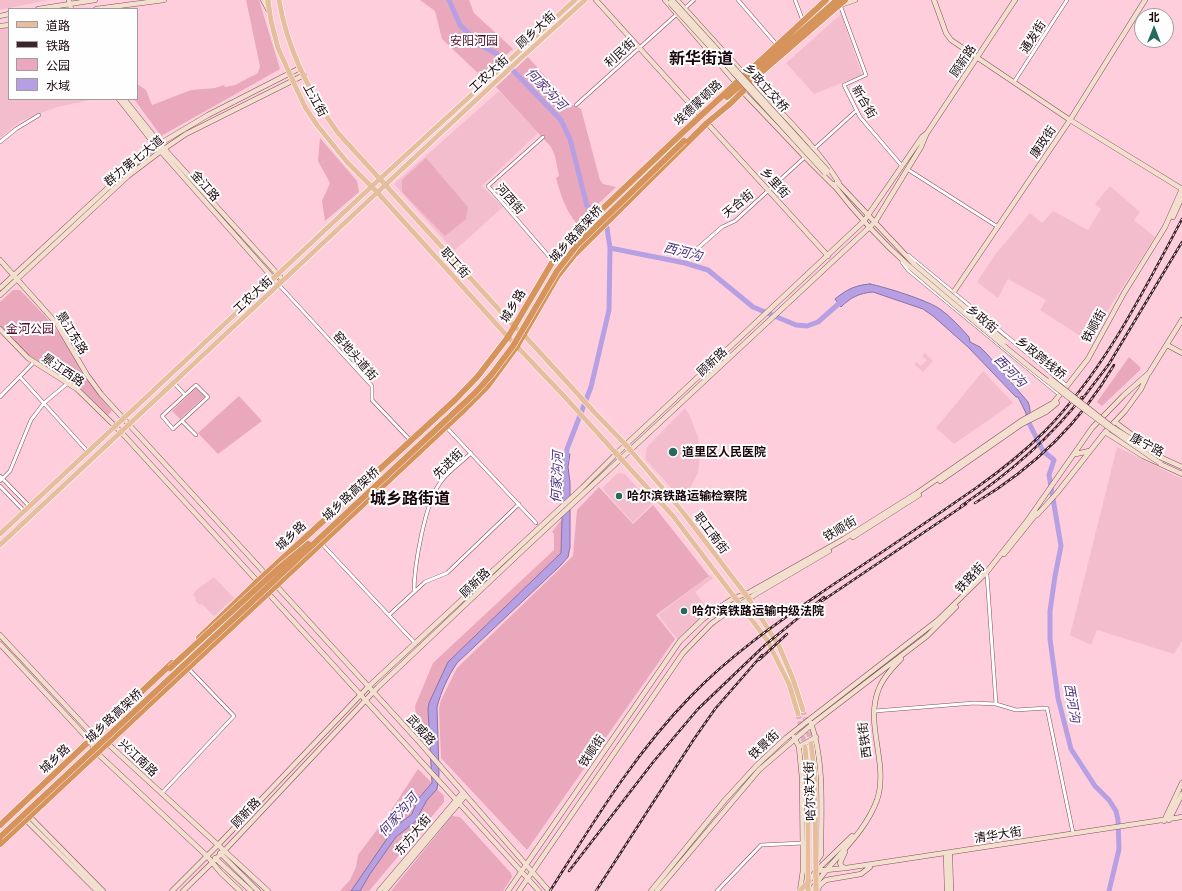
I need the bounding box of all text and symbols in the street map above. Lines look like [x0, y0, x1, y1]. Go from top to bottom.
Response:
legend [8, 8, 138, 100]
north arrow [1134, 8, 1174, 48]
street label: 顾乡大街 [513, 9, 559, 51]
text: 北 [1149, 10, 1160, 23]
text: 道路 [46, 18, 70, 33]
street label: 通发街 [1017, 18, 1049, 56]
park label: 安阳河园 [450, 34, 498, 48]
street label: 利民街 [602, 36, 638, 70]
text: 铁路 [46, 38, 70, 53]
street label: 顾新路 [947, 42, 979, 80]
district label: 新华街道 [669, 49, 733, 69]
street label: 工农大街 [467, 52, 511, 96]
text: 公园 [46, 58, 70, 73]
street label: 乡政立交桥 [741, 61, 791, 115]
water label: 何家沟河 [522, 65, 570, 113]
street label: 埃德蒙顿路 [671, 77, 725, 129]
text: 水域 [46, 78, 70, 93]
street label: 上江街 [300, 81, 330, 119]
street label: 新合街 [849, 83, 879, 121]
street label: 康政街 [1027, 123, 1059, 161]
street label: 群力第七大道 [101, 133, 167, 189]
street label: 乡里街 [758, 165, 792, 201]
street label: 金江路 [188, 168, 222, 204]
street label: 河西街 [493, 181, 527, 217]
street label: 天合街 [719, 187, 757, 221]
street label: 城乡路高架桥 [547, 202, 605, 266]
water label: 西河沟 [662, 240, 704, 264]
street label: 职工街 [438, 245, 472, 281]
street label: 工农大街 [231, 273, 275, 317]
street label: 城乡路 [498, 287, 528, 325]
street label: 乡政街 [964, 302, 1000, 336]
street label: 铁顺街 [1079, 307, 1109, 345]
street label: 景江东路 [53, 309, 91, 357]
park label: 金河公园 [6, 322, 54, 336]
street label: 窑地头道街 [330, 329, 380, 383]
street label: 乡政跨线桥 [1013, 334, 1069, 382]
street label: 顾新路 [694, 344, 730, 380]
street label: 景江西路 [39, 351, 87, 389]
water label: 西河沟 [991, 352, 1029, 390]
street label: 康宁路 [1128, 430, 1166, 460]
place label: 道里区人民医院 [682, 445, 766, 459]
street label: 先进街 [430, 446, 466, 482]
marker: 道里区人民医院 [667, 446, 679, 458]
water label: 何家沟河 [548, 451, 566, 503]
street label: 城乡路高架桥 [320, 464, 382, 524]
district label: 城乡路街道 [370, 489, 450, 509]
place label: 哈尔滨铁路运输检察院 [627, 489, 747, 503]
marker: 哈尔滨铁路运输检察院 [614, 491, 624, 501]
street label: 职工南街 [691, 509, 731, 557]
street label: 铁顺街 [821, 514, 859, 544]
street label: 城乡路 [273, 518, 309, 554]
street label: 铁路街 [952, 560, 988, 596]
street label: 顾新路 [457, 565, 493, 601]
place label: 哈尔滨铁路运输中级法院 [692, 604, 824, 618]
marker: 哈尔滨铁路运输中级法院 [679, 606, 689, 616]
water label: 西河沟 [1061, 682, 1083, 724]
street label: 城乡路高架桥 [83, 686, 145, 746]
street label: 武威路 [404, 712, 438, 748]
street label: 西铁街 [856, 721, 874, 759]
street label: 铁景街 [746, 727, 782, 763]
street label: 铁顺街 [576, 732, 608, 770]
street label: 兴江南路 [116, 736, 160, 780]
street label: 城乡路 [37, 741, 73, 777]
street label: 哈尔滨大街 [802, 761, 818, 821]
water label: 何家沟河 [375, 790, 421, 840]
street label: 顾新路 [228, 795, 264, 831]
street label: 东方大街 [392, 812, 434, 858]
street label: 清华大街 [973, 824, 1023, 846]

